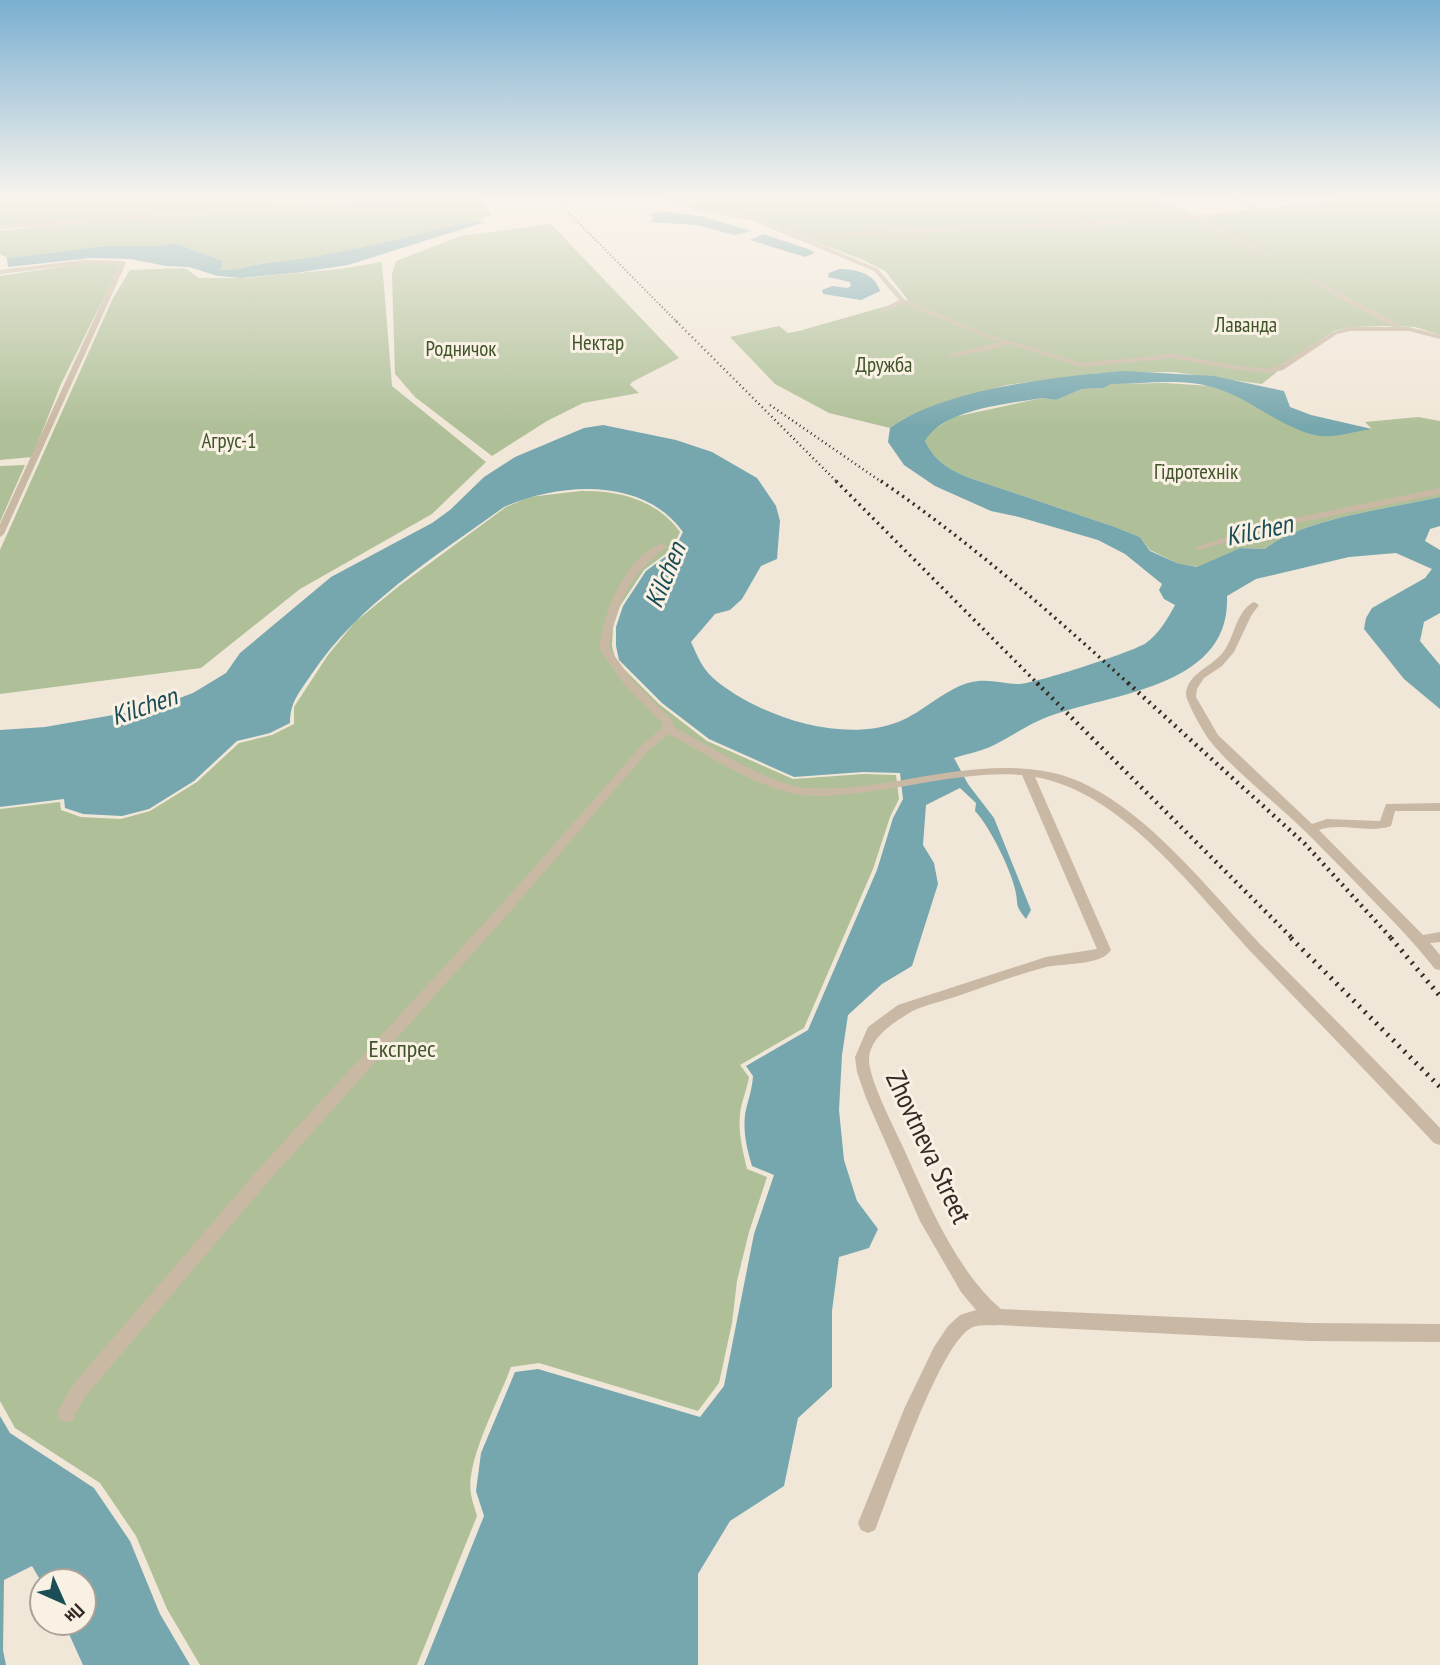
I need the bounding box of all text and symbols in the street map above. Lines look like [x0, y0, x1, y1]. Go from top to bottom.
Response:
park label: Лаванда [1214, 311, 1277, 338]
park label: Нектар [572, 329, 624, 356]
park label: Родничок [425, 335, 497, 362]
park label: Дружба [856, 351, 912, 378]
park label: Агрус-1 [201, 427, 257, 454]
park label: Гідротехнік [1154, 458, 1238, 485]
water label: Kilchen [1223, 506, 1297, 553]
water label: Kilchen [637, 536, 693, 612]
water label: Kilchen [107, 678, 183, 732]
park label: Експрес [369, 1033, 436, 1064]
street label: Zhovtneva Street [878, 1064, 981, 1229]
north arrow [28, 1567, 98, 1637]
text: Пн [60, 1599, 90, 1629]

